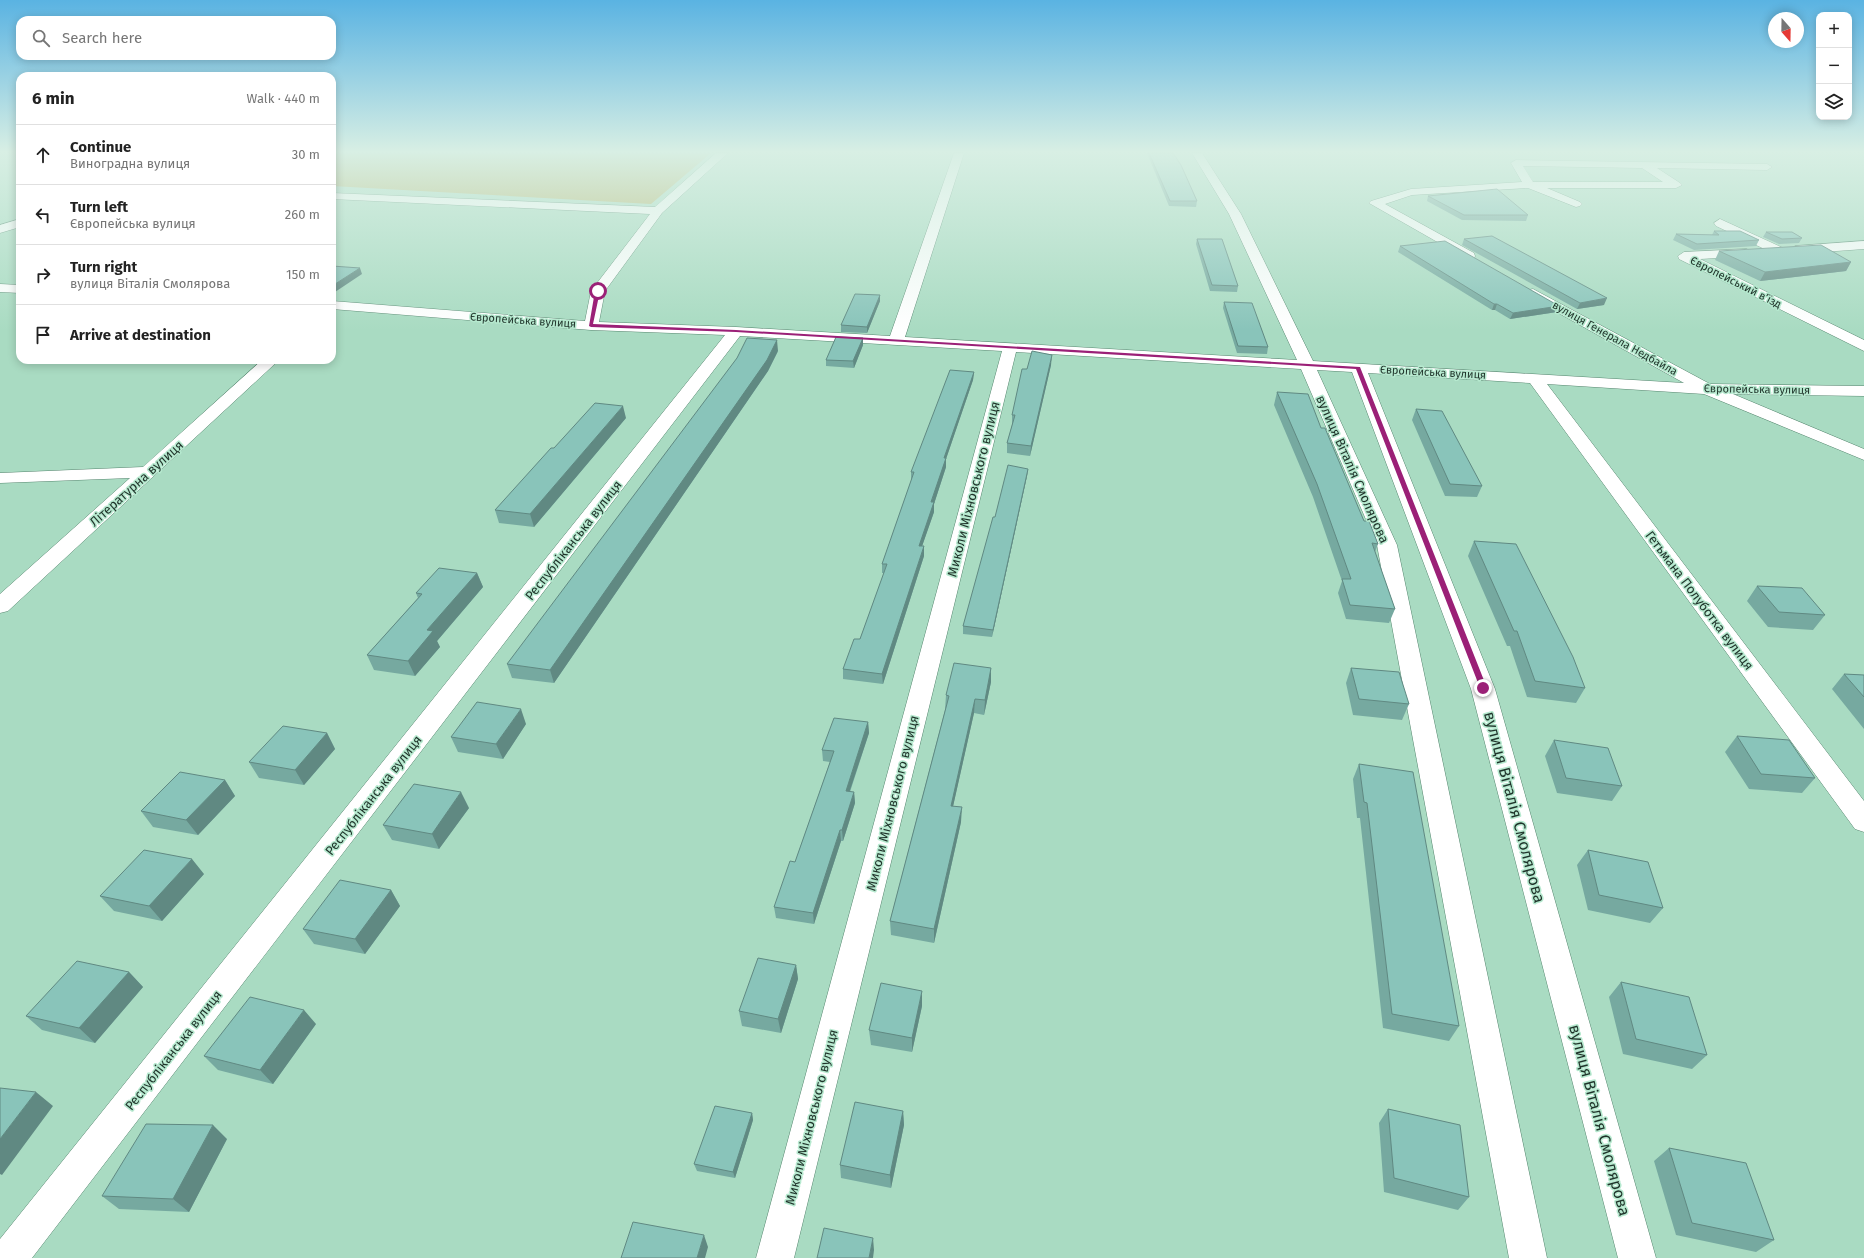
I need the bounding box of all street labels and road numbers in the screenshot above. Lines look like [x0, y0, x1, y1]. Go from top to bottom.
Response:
street label: Європейський в’їзд [1688, 254, 1784, 311]
street label: вулиця Генерала Недбайла [1550, 299, 1680, 378]
street label: Європейська вулиця [469, 310, 576, 331]
street label: Європейська вулиця [1380, 363, 1486, 382]
street label: Європейська вулиця [1704, 382, 1810, 397]
street label: вулиця Віталія Смолярова [1313, 393, 1392, 546]
street label: Миколи Міхновського вулиця [944, 400, 1003, 578]
street label: Літературна вулиця [86, 437, 186, 529]
street label: Республіканська вулиця [522, 477, 625, 603]
street label: Гетьмана Полуботка вулиця [1642, 528, 1757, 673]
street label: вулиця Віталія Смолярова [1480, 709, 1549, 905]
street label: Миколи Міхновського вулиця [863, 714, 922, 892]
street label: Республіканська вулиця [322, 732, 425, 858]
street label: Республіканська вулиця [122, 987, 225, 1113]
street label: вулиця Віталія Смолярова [1565, 1022, 1634, 1218]
street label: Миколи Міхновського вулиця [782, 1028, 841, 1206]

